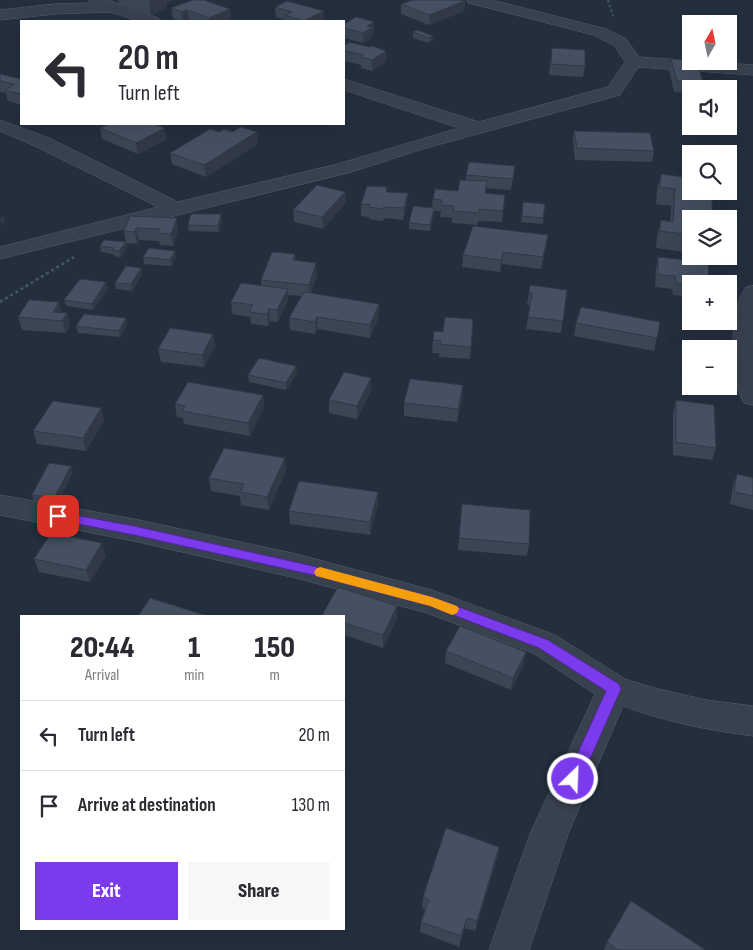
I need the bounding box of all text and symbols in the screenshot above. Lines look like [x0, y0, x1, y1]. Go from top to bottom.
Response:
north arrow [682, 15, 738, 70]
map controls [682, 15, 737, 395]
text: 20 m [118, 37, 179, 80]
icon: left [35, 40, 100, 105]
text: Turn left [118, 80, 180, 107]
button: sound [682, 80, 737, 135]
button: search [682, 145, 737, 200]
button: layers [682, 210, 737, 265]
button: + [682, 275, 737, 330]
button: − [682, 340, 737, 395]
pin [37, 495, 79, 537]
icon: arrive [44, 502, 72, 530]
text: 20:44 [70, 630, 134, 666]
text: 1 [188, 630, 200, 666]
text: 150 [254, 630, 295, 666]
text: Arrival [85, 666, 119, 685]
text: min [184, 666, 204, 685]
text: m [270, 666, 280, 685]
icon: left [35, 722, 63, 750]
text: Turn left [78, 724, 135, 747]
text: 20 m [298, 724, 330, 747]
position arrow [546, 752, 598, 804]
icon: arrive [35, 792, 63, 820]
text: Arrive at destination [78, 794, 216, 817]
text: 130 m [292, 794, 330, 817]
button: Exit [35, 862, 178, 920]
button: Share [188, 862, 330, 920]

